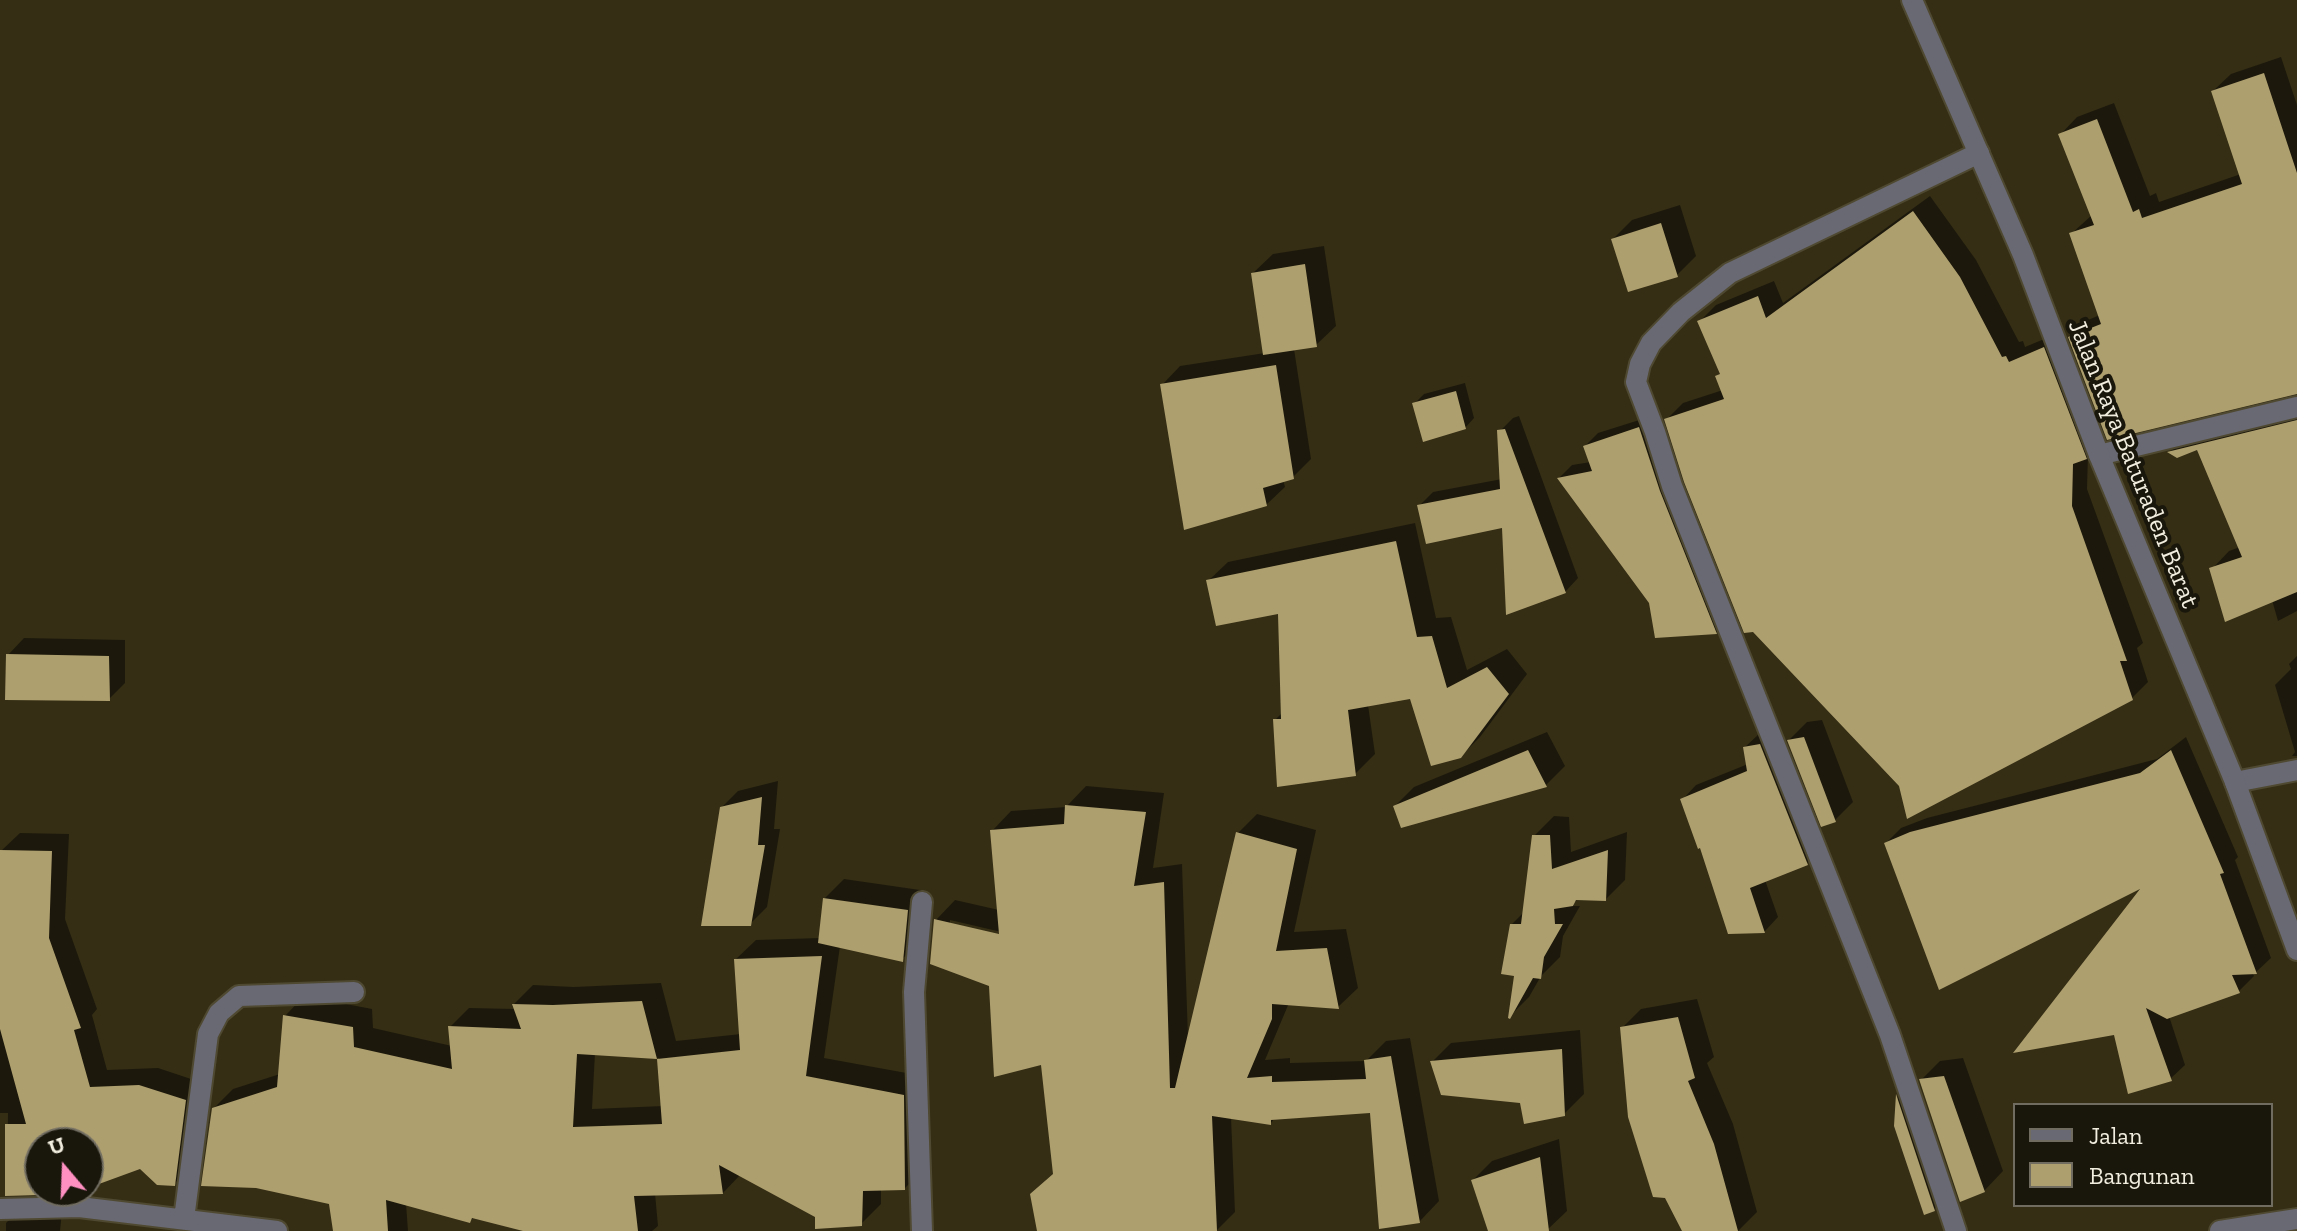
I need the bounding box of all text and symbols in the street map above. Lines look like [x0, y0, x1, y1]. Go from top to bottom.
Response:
street label: Jalan Raya Baturaden Barat [2061, 315, 2205, 613]
legend [2013, 1103, 2273, 1207]
text: Jalan [2089, 1121, 2143, 1150]
north arrow [24, 1127, 104, 1207]
text: U [45, 1130, 69, 1161]
text: Bangunan [2089, 1161, 2195, 1190]

